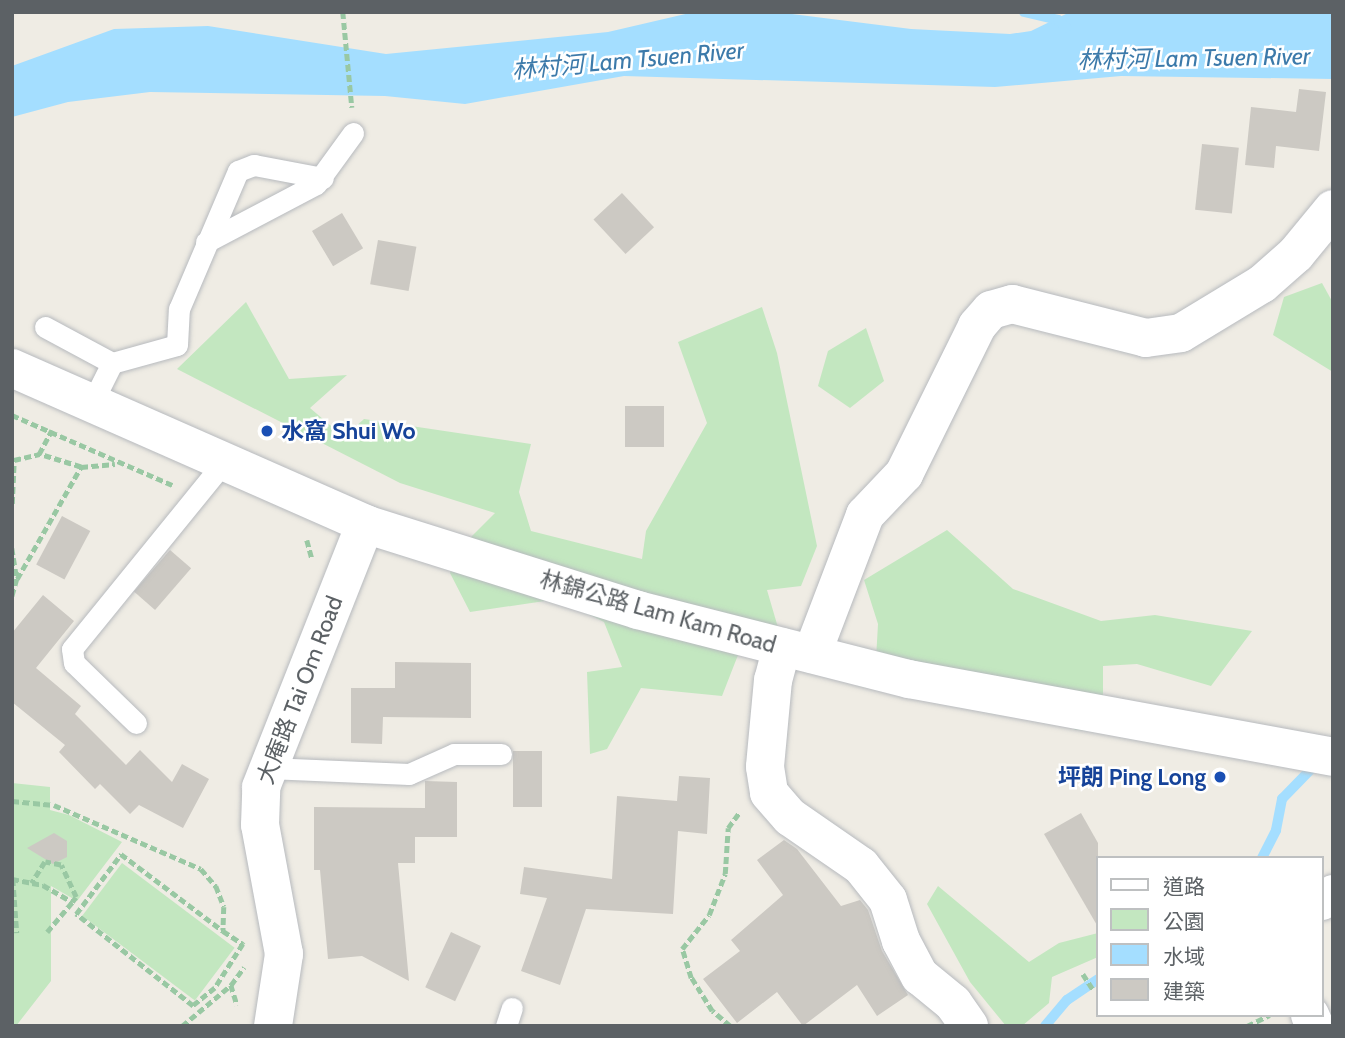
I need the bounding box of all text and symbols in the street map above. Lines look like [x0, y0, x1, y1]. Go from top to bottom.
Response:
water label: 林村河 Lam Tsuen River [511, 36, 745, 84]
water label: 林村河 Lam Tsuen River [1077, 42, 1311, 74]
place label: 水窩 Shui Wo [281, 417, 416, 445]
marker: 水窩 Shui Wo [259, 423, 275, 439]
street label: 林錦公路 Lam Kam Road [537, 565, 779, 659]
street label: 大庵路 Tai Om Road [251, 592, 349, 788]
place label: 坪朗 Ping Long [1058, 763, 1206, 791]
marker: 坪朗 Ping Long [1212, 769, 1228, 785]
legend [1096, 856, 1324, 1017]
text: 道路 [1163, 874, 1205, 899]
text: 公園 [1163, 909, 1205, 934]
text: 水域 [1163, 944, 1205, 969]
text: 建築 [1163, 979, 1205, 1004]

